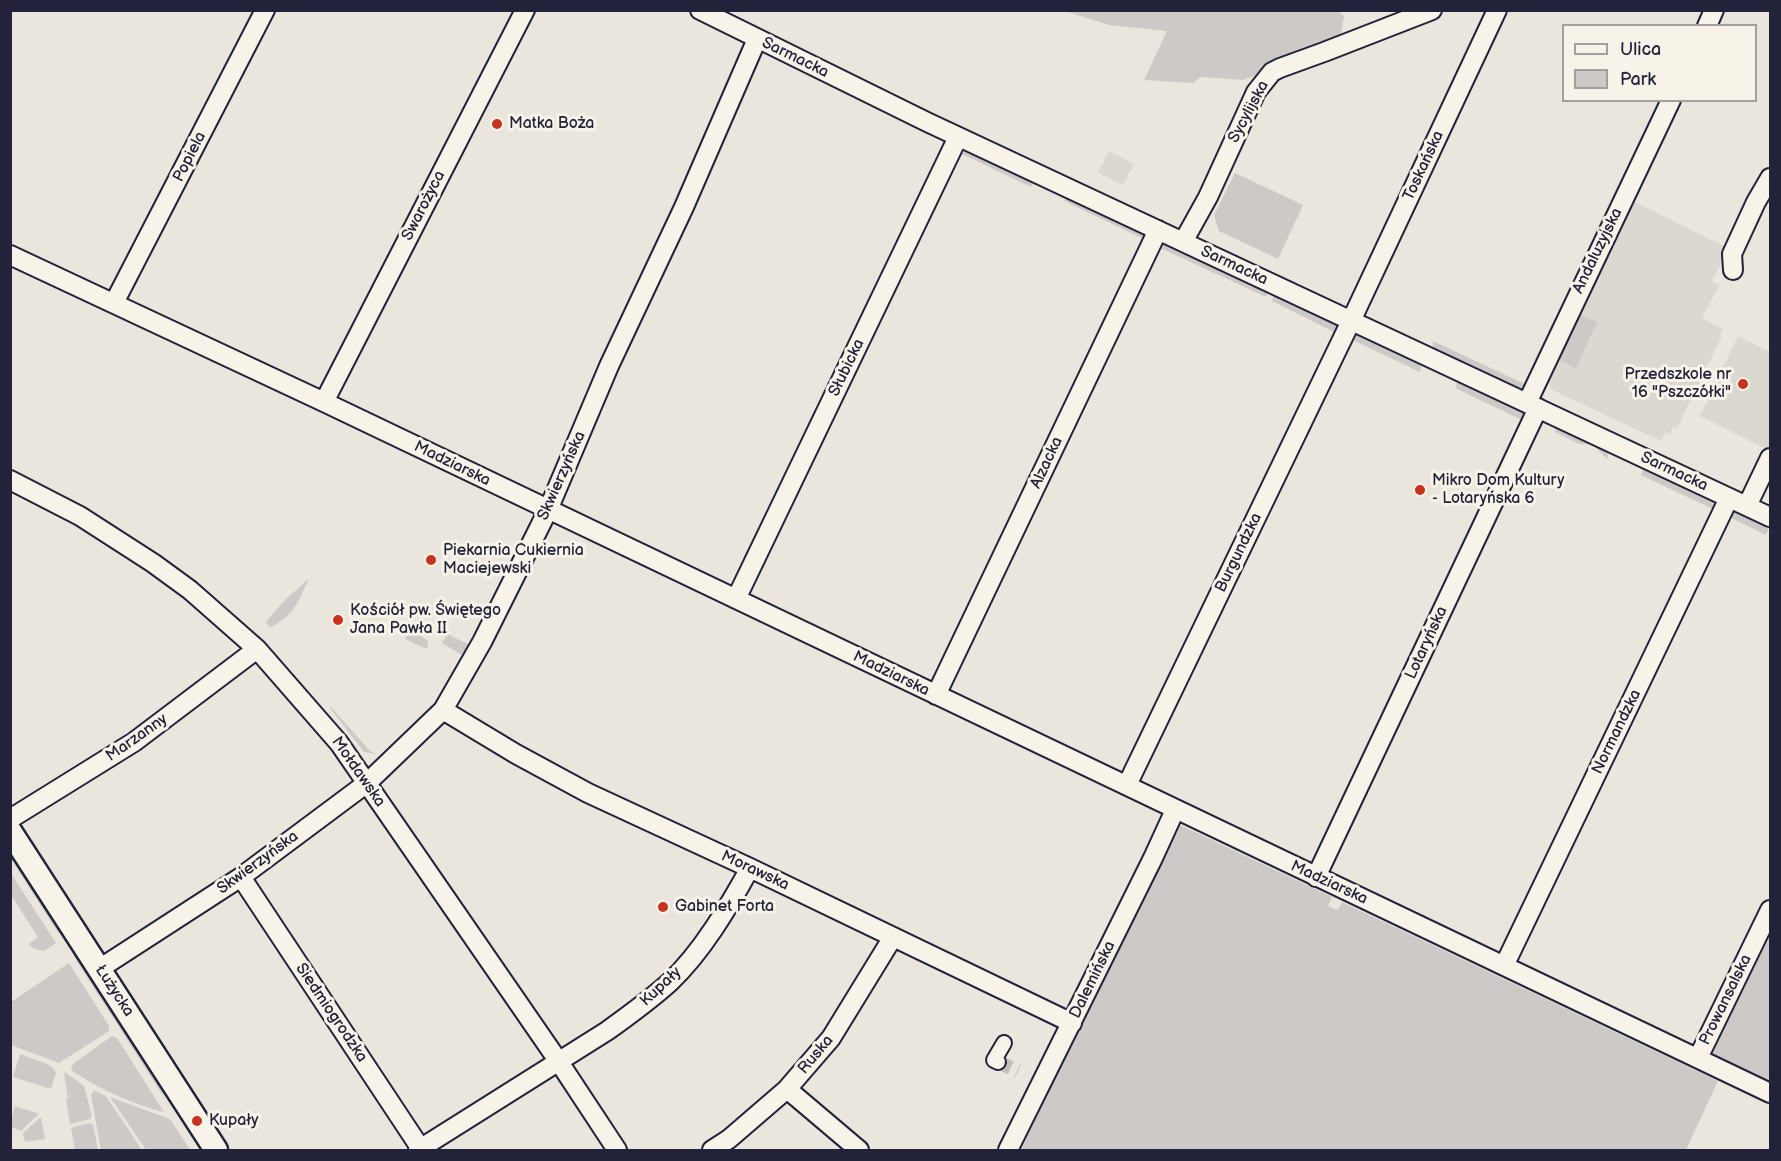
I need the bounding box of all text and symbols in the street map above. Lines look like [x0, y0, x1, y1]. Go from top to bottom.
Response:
legend [1562, 24, 1757, 102]
street label: Sarmacka [758, 34, 832, 82]
text: Ulica [1620, 39, 1661, 60]
text: Park [1620, 69, 1656, 90]
street label: Sycylijska [1225, 78, 1273, 146]
place label: Matka Boża [509, 114, 594, 134]
marker: Matka Boża [490, 117, 504, 131]
street label: Toskańska [1399, 128, 1449, 204]
street label: Popiela [169, 129, 211, 185]
street label: Swarożyca [398, 168, 450, 244]
street label: Andaluzyjska [1569, 205, 1627, 297]
street label: Sarmacka [1197, 242, 1271, 290]
street label: Słubicka [825, 336, 869, 400]
place label: Przedszkole nr 16 "Pszczółki" [1625, 365, 1731, 403]
marker: Przedszkole nr 16 "Pszczółki" [1736, 377, 1750, 391]
street label: Skwierzyńska [534, 428, 590, 524]
street label: Alzacka [1027, 434, 1067, 492]
street label: Madziarska [411, 437, 493, 491]
street label: Sarmacka [1637, 448, 1711, 496]
place label: Mikro Dom Kultury - Lotaryńska 6 [1432, 471, 1564, 509]
marker: Mikro Dom Kultury - Lotaryńska 6 [1413, 483, 1427, 497]
street label: Burgundzka [1212, 510, 1266, 596]
place label: Piekarnia Cukiernia Maciejewski [443, 541, 584, 579]
marker: Piekarnia Cukiernia Maciejewski [424, 553, 438, 567]
place label: Kościół pw. Świętego Jana Pawła II [350, 601, 501, 639]
street label: Lotaryńska [1402, 604, 1452, 682]
marker: Kościół pw. Świętego Jana Pawła II [331, 613, 345, 627]
street label: Madziarska [850, 647, 932, 701]
street label: Normandzka [1588, 687, 1646, 777]
street label: Marzanny [103, 710, 171, 766]
street label: Mołdawska [327, 733, 389, 811]
street label: Skwierzyńska [214, 827, 302, 899]
street label: Morawska [718, 847, 792, 895]
street label: Madziarska [1287, 857, 1371, 909]
place label: Gabinet Forta [675, 897, 774, 917]
marker: Gabinet Forta [656, 900, 670, 914]
street label: Dalemińska [1066, 938, 1120, 1022]
street label: Prowansalska [1696, 952, 1756, 1048]
street label: Siedmiogrodzka [291, 960, 371, 1066]
street label: Łużycka [90, 962, 138, 1020]
street label: Kupały [636, 963, 686, 1011]
street label: Ruska [794, 1032, 838, 1078]
place label: Kupały [209, 1111, 258, 1131]
marker: Kupały [190, 1114, 204, 1128]

